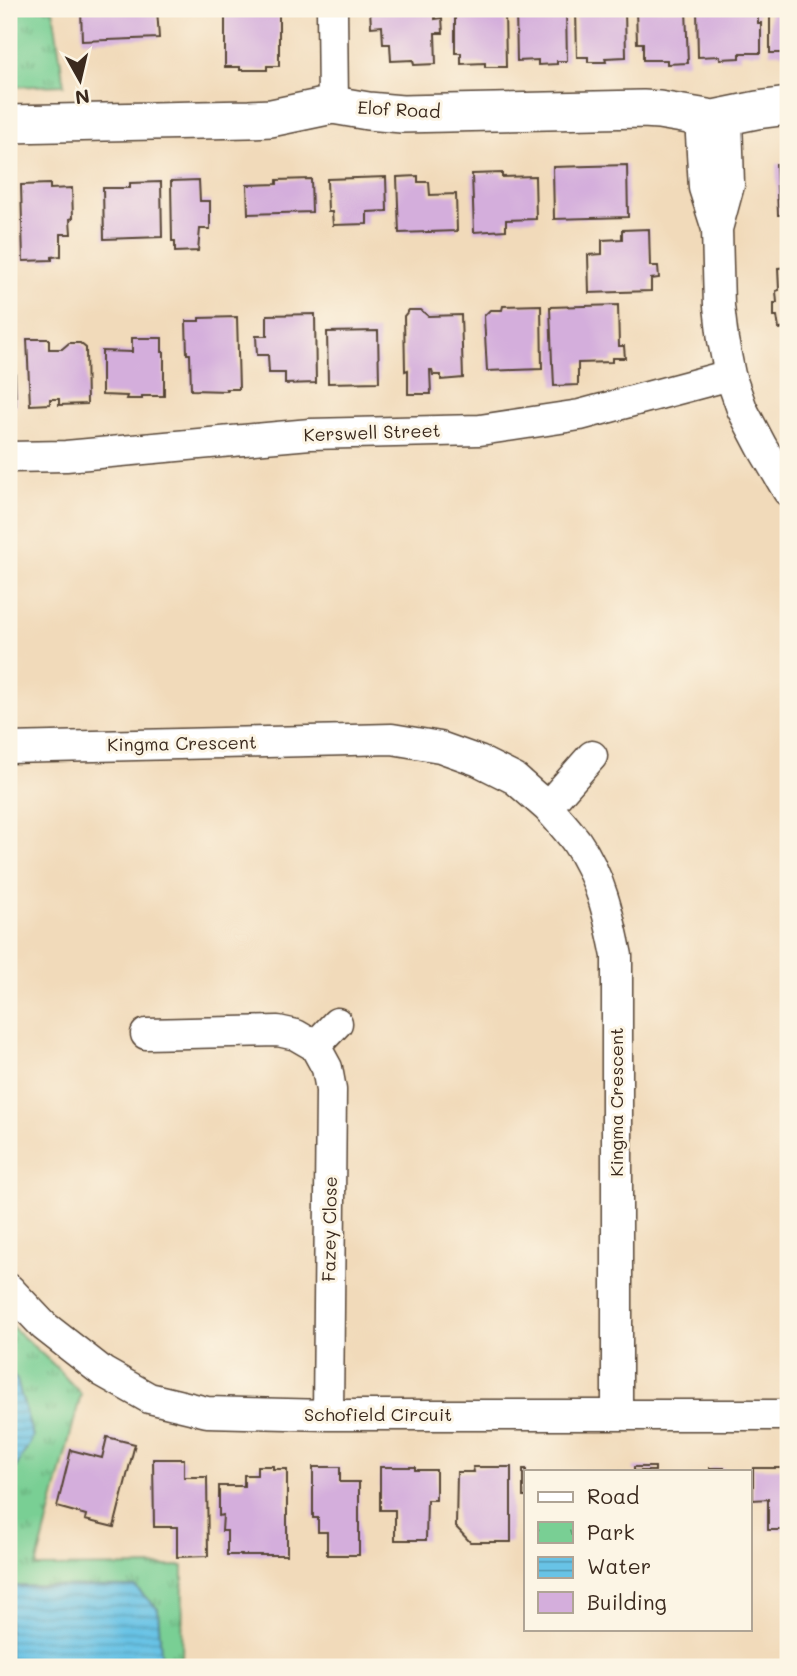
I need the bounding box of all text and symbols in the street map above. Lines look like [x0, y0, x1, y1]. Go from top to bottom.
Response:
north arrow [46, 46, 116, 116]
text: N [74, 84, 91, 111]
street label: Elof Road [357, 95, 441, 123]
street label: Kerswell Street [303, 418, 441, 446]
street label: Kingma Crescent [107, 730, 257, 756]
street label: Kingma Crescent [604, 1027, 628, 1177]
street label: Fazey Close [316, 1176, 342, 1282]
street label: Schofield Circuit [304, 1402, 452, 1426]
legend [524, 1470, 752, 1630]
text: Road [587, 1482, 639, 1509]
text: Park [587, 1518, 635, 1545]
text: Water [587, 1552, 651, 1579]
text: Building [587, 1588, 667, 1615]

